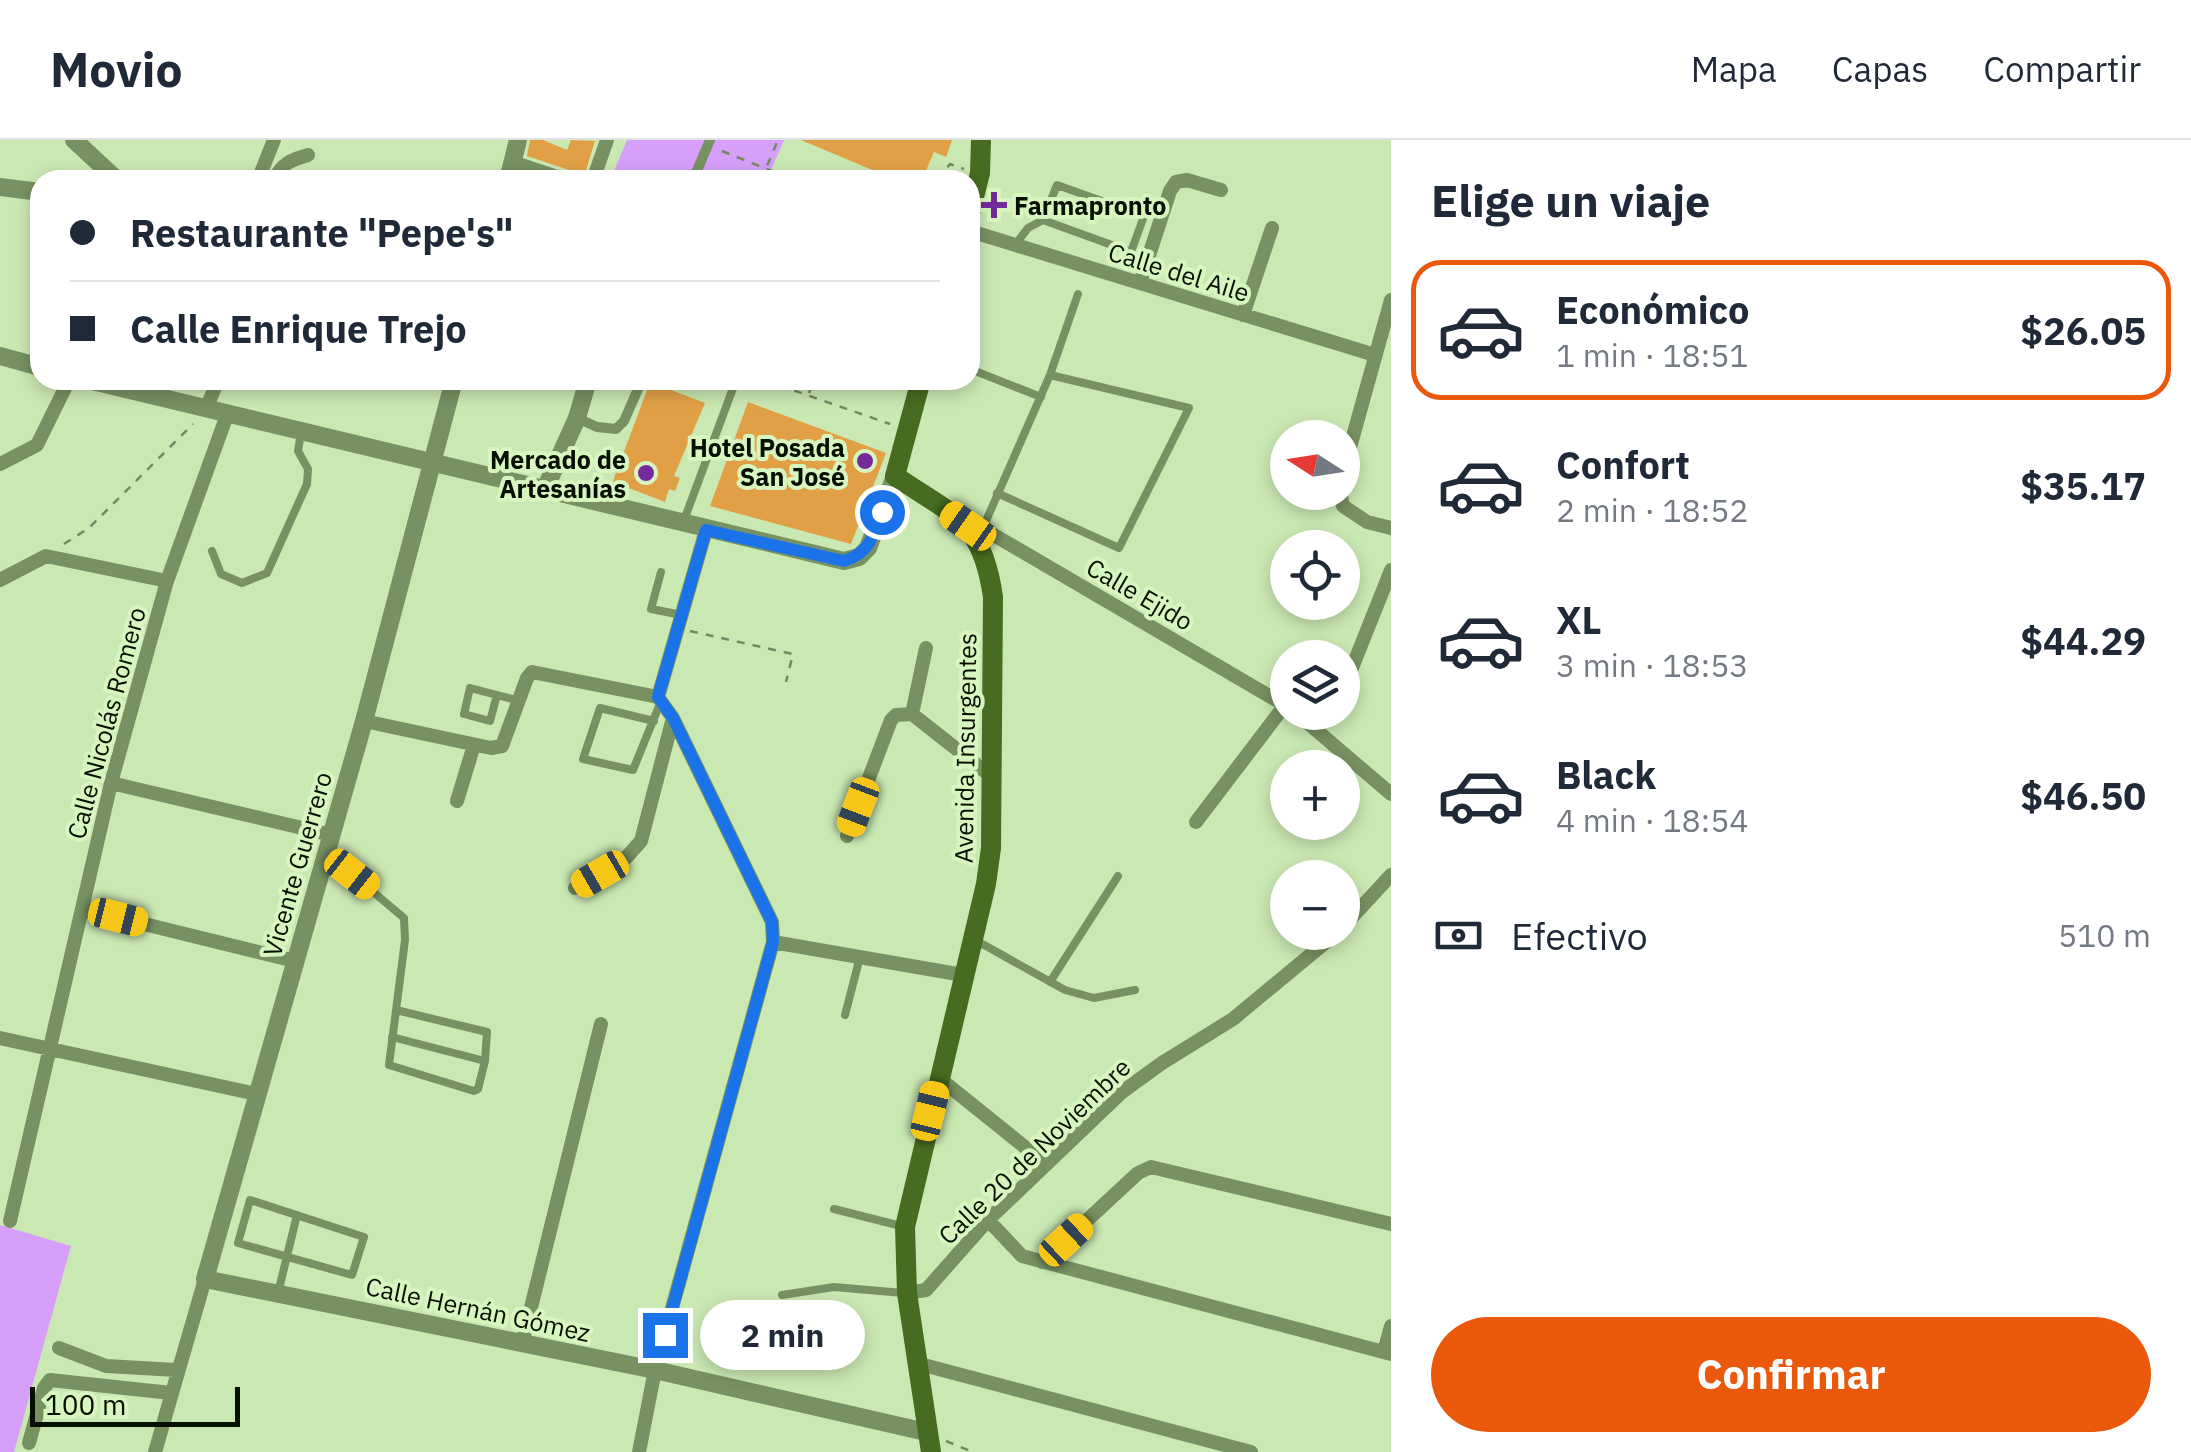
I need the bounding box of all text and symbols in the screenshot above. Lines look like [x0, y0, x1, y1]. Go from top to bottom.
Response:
text: Movio [50, 38, 183, 100]
text: Mapa [1691, 46, 1777, 92]
text: Capas [1832, 46, 1928, 92]
text: Compartir [1983, 46, 2141, 92]
text: Elige un viaje [1431, 171, 1710, 229]
place label: Farmapronto [1014, 189, 1166, 222]
marker: Farmapronto [983, 194, 1005, 216]
text: Restaurante "Pepe's" [130, 208, 514, 257]
street label: Calle del Aile [1105, 235, 1253, 309]
icon: car [1436, 285, 1526, 375]
text: Económico [1556, 285, 1749, 334]
text: Calle Enrique Trejo [130, 304, 467, 353]
text: $26.05 [2020, 306, 2146, 355]
text: 1 min · 18:51 [1556, 334, 1749, 376]
north arrow [1270, 420, 1360, 510]
map controls [1270, 420, 1360, 950]
place label: Hotel Posada San José [690, 431, 845, 493]
icon: car [1436, 440, 1526, 530]
text: Confort [1556, 440, 1690, 489]
place label: Mercado de Artesanías [490, 443, 626, 505]
marker: Hotel Posada San José [854, 450, 876, 472]
text: $35.17 [2020, 461, 2146, 510]
marker: Mercado de Artesanías [635, 462, 657, 484]
text: 2 min · 18:52 [1556, 489, 1749, 531]
route start [860, 490, 905, 535]
car [935, 497, 1001, 555]
button: locate [1270, 530, 1360, 620]
street label: Calle Ejido [1081, 550, 1199, 638]
icon: car [1436, 595, 1526, 685]
text: XL [1556, 595, 1602, 644]
street label: Calle Nicolás Romero [59, 603, 153, 843]
text: $44.29 [2020, 616, 2146, 665]
street label: Avenida Insurgentes [946, 633, 984, 863]
button: layers [1270, 640, 1360, 730]
text: 3 min · 18:53 [1556, 644, 1749, 686]
button: + [1270, 750, 1360, 840]
icon: car [1436, 750, 1526, 840]
text: Black [1556, 750, 1656, 799]
street label: Vicente Guerrero [255, 768, 339, 960]
text: $46.50 [2020, 771, 2146, 820]
car [833, 774, 883, 840]
text: 4 min · 18:54 [1556, 799, 1749, 841]
car [319, 844, 385, 904]
car [567, 846, 633, 902]
button: − [1270, 860, 1360, 950]
car [85, 895, 151, 939]
icon: cash [1431, 908, 1486, 963]
text: Efectivo [1511, 911, 1648, 960]
text: 510 m [2058, 914, 2151, 956]
street label: Calle 20 de Noviembre [931, 1051, 1137, 1251]
car [908, 1078, 952, 1144]
car [1034, 1209, 1098, 1271]
street label: Calle Hernán Gómez [363, 1269, 593, 1349]
callout: 2 min [700, 1300, 865, 1370]
route end [643, 1313, 688, 1358]
text: 2 min [741, 1314, 824, 1356]
button: Confirmar [1431, 1317, 2151, 1432]
scale bar [30, 1382, 240, 1426]
text: 100 m [45, 1386, 126, 1423]

